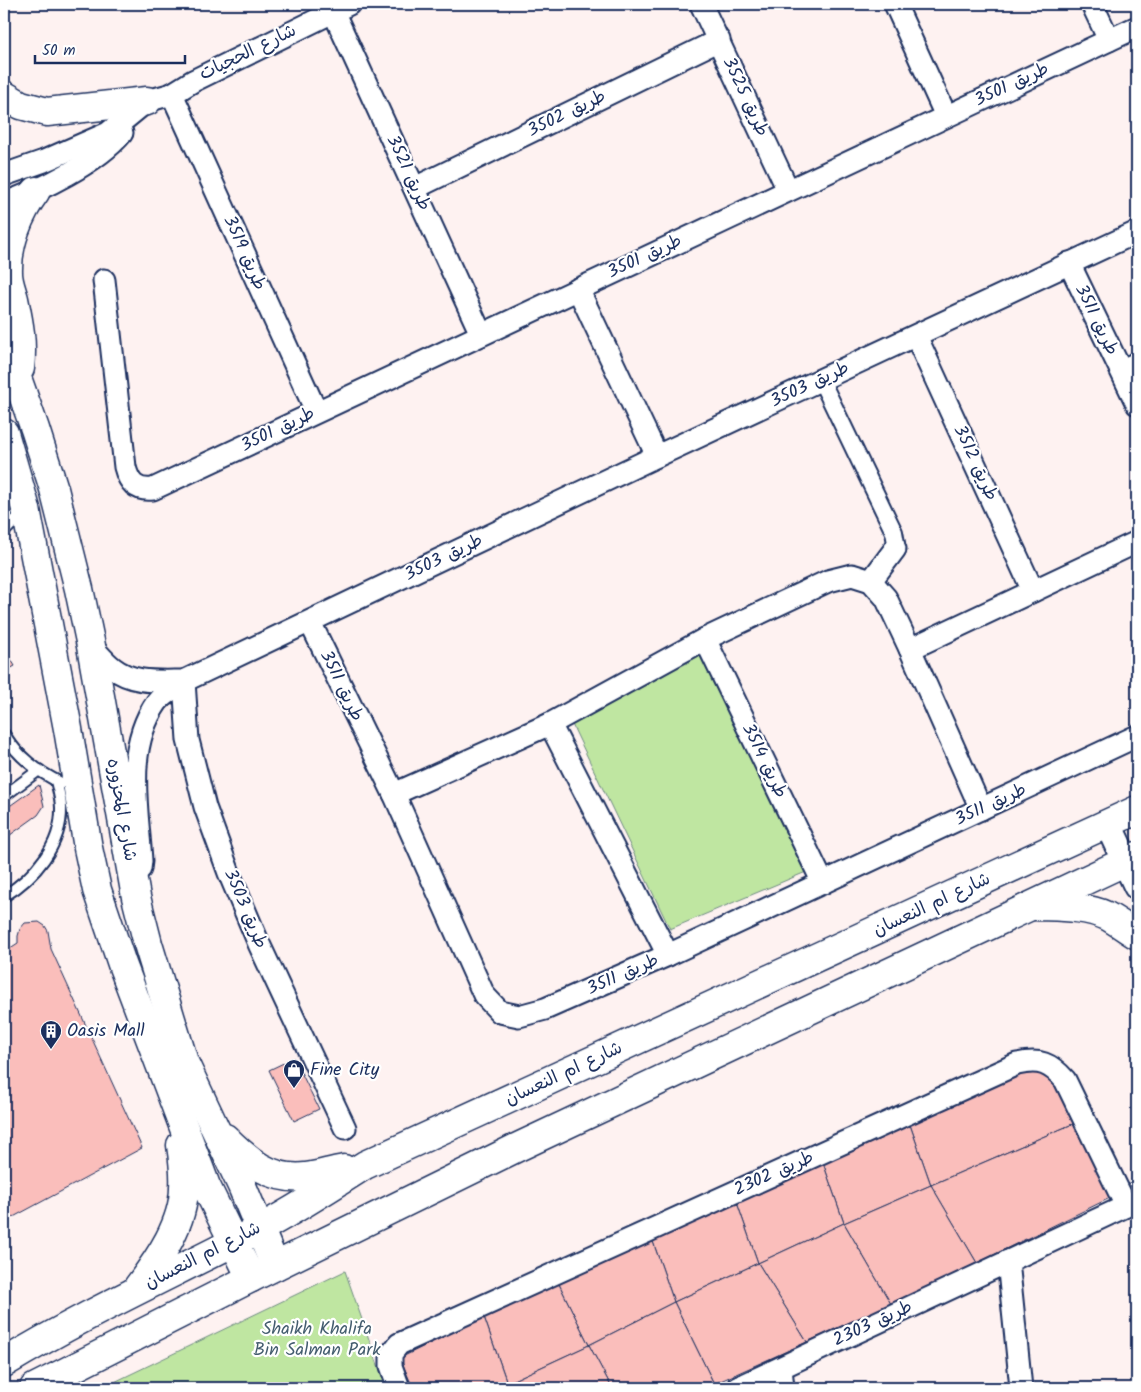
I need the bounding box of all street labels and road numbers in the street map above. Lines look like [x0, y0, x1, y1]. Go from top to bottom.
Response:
street label: شارع الحجيات [194, 17, 302, 89]
street label: طريق 3525 [714, 52, 776, 142]
street label: طريق 3501 [970, 55, 1054, 115]
street label: طريق 3502 [523, 82, 611, 146]
street label: طريق 3521 [378, 130, 438, 216]
street label: طريق 3519 [215, 211, 273, 295]
street label: طريق 3501 [603, 227, 687, 287]
street label: طريق 3511 [1066, 279, 1126, 361]
street label: طريق 3503 [766, 354, 854, 416]
street label: طريق 3501 [236, 400, 320, 460]
street label: طريق 3512 [945, 420, 1005, 506]
street label: طريق 3503 [400, 526, 488, 590]
street label: طريق 3511 [311, 645, 371, 727]
street label: طريق 3514 [733, 718, 795, 804]
street label: شارع المحزوره [98, 756, 144, 864]
street label: طريق 3511 [950, 776, 1032, 834]
street label: طريق 3503 [215, 865, 275, 953]
street label: شارع ام النعسان [868, 865, 996, 945]
street label: طريق 3511 [582, 946, 664, 1004]
street label: شارع ام النعسان [500, 1034, 628, 1114]
street label: طريق 2302 [729, 1143, 819, 1205]
street label: شارع ام النعسان [140, 1214, 266, 1298]
street label: طريق 2303 [828, 1293, 918, 1355]

